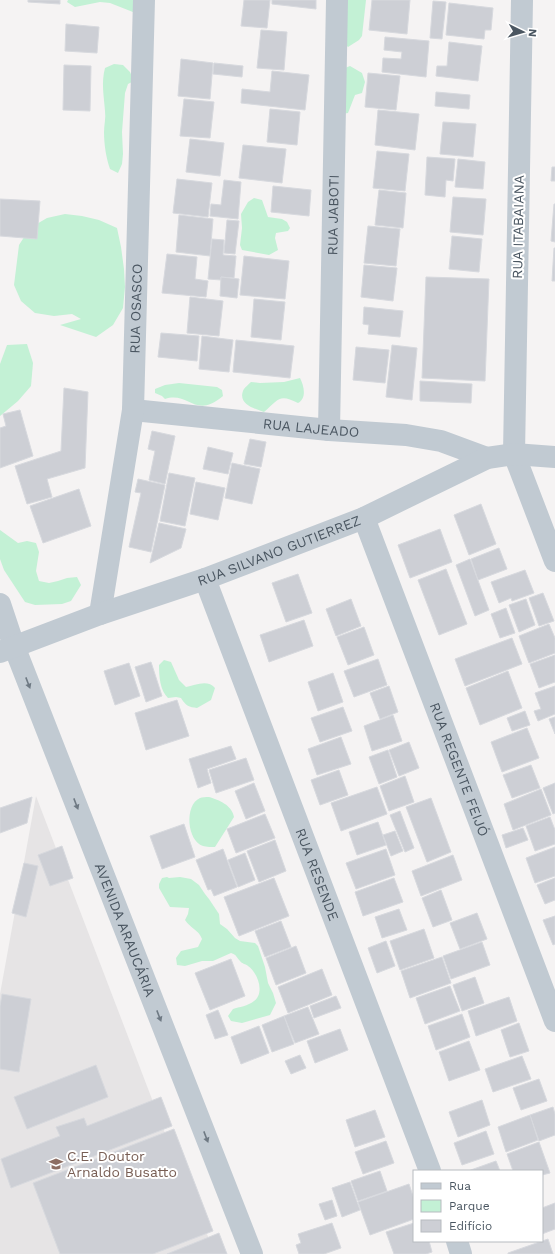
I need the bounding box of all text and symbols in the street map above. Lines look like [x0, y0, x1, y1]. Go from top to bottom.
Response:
north arrow [503, 12, 543, 52]
text: N [526, 28, 539, 37]
street label: RUA JABOTI [324, 174, 342, 256]
street label: RUA ITABAIANA [509, 175, 527, 279]
street label: RUA OSASCO [127, 264, 145, 354]
street label: RUA LAJEADO [262, 415, 360, 440]
street label: RUA SILVANO GUTIERREZ [195, 512, 363, 589]
one-way arrow [26, 677, 32, 689]
street label: RUA REGENTE FEIJÓ [427, 700, 492, 839]
one-way arrow [73, 798, 79, 810]
street label: RUA RESENDE [292, 826, 342, 923]
street label: AVENIDA ARAUCÁRIA [92, 860, 159, 999]
one-way arrow [156, 1011, 162, 1023]
one-way arrow [203, 1132, 209, 1144]
place label: C.E. Doutor Arnaldo Busatto [67, 1148, 177, 1180]
school or university icon: C.E. Doutor Arnaldo Busatto [48, 1156, 64, 1172]
legend [413, 1170, 543, 1242]
text: Rua [449, 1179, 471, 1193]
text: Parque [449, 1199, 490, 1213]
text: Edifício [449, 1219, 492, 1233]

